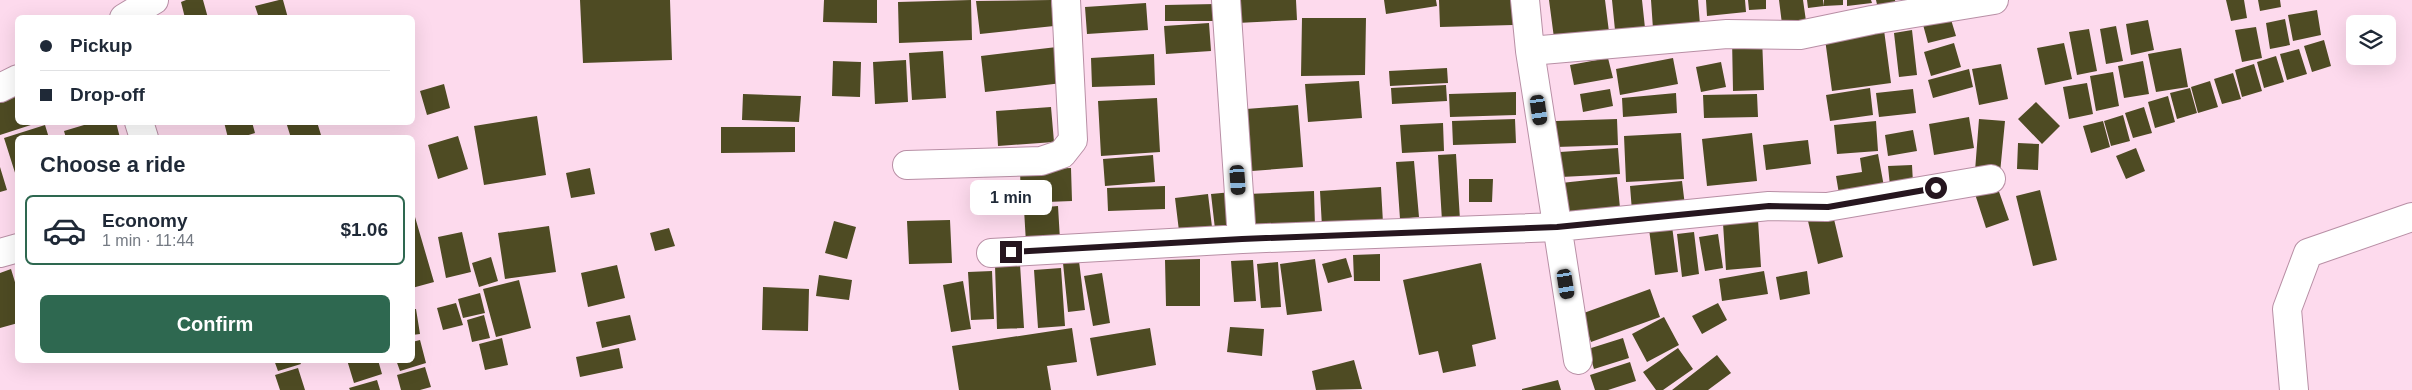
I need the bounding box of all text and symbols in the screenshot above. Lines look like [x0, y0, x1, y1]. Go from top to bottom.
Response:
map controls [2346, 15, 2396, 65]
button: layers [2346, 15, 2396, 65]
text: Pickup [70, 35, 132, 56]
text: Drop-off [70, 84, 145, 105]
car [1529, 94, 1548, 126]
text: Choose a ride [40, 152, 185, 177]
car [1229, 165, 1246, 195]
route start [1925, 177, 1947, 199]
callout: 1 min [970, 180, 1052, 214]
text: 1 min [990, 189, 1032, 206]
icon: car [42, 208, 87, 253]
text: Economy [102, 210, 188, 231]
text: $1.06 [340, 219, 388, 240]
text: 1 min · 11:44 [102, 232, 194, 249]
route end [1000, 241, 1022, 263]
car [1556, 268, 1575, 300]
button: Confirm [40, 295, 390, 353]

